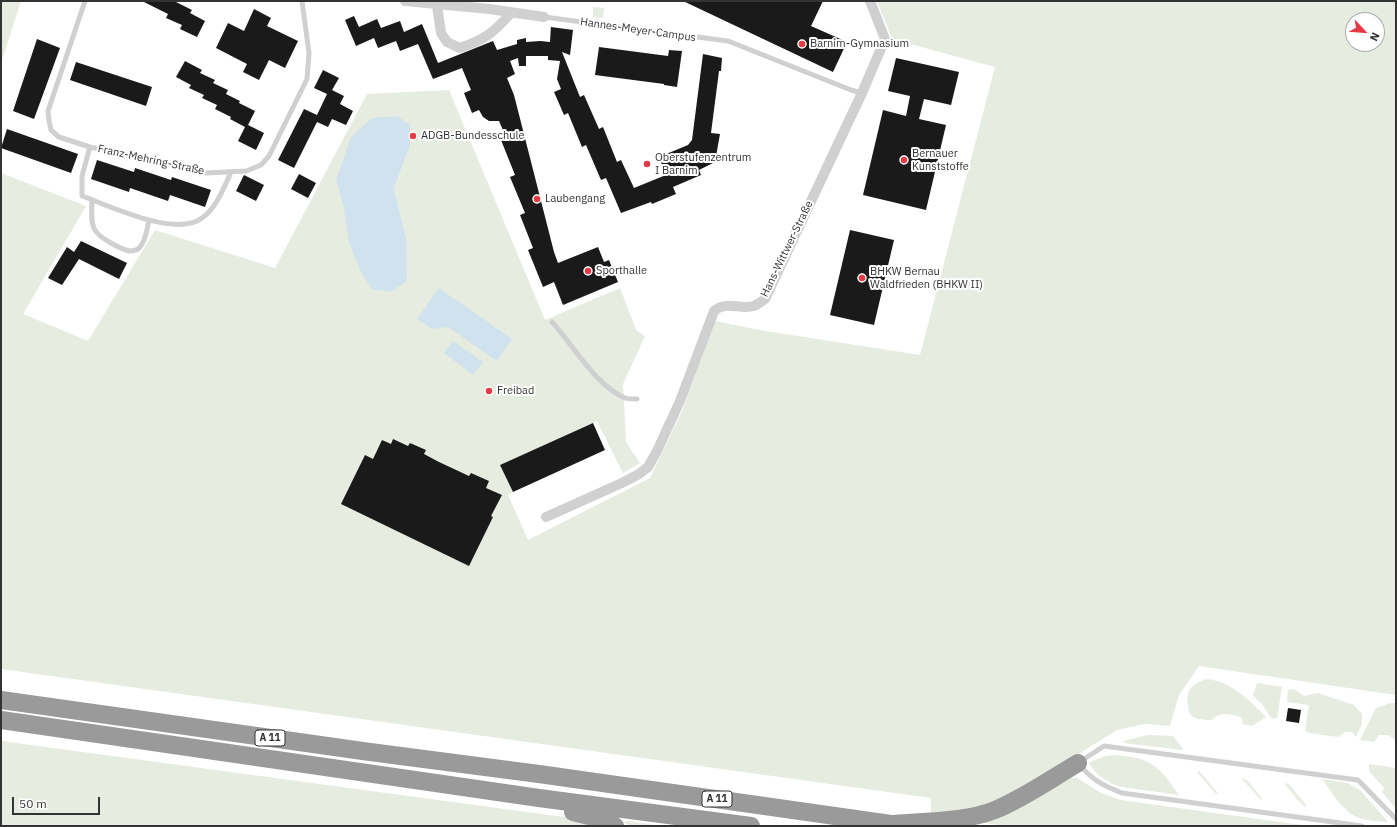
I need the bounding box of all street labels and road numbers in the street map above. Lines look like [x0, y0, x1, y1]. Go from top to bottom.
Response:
street label: Hannes-Meyer-Campus [579, 15, 697, 45]
street label: Franz-Mehring-Straße [96, 142, 206, 178]
street label: Hans-Wittwer-Straße [758, 199, 816, 299]
road number: A 11 [255, 730, 285, 746]
road number: A 11 [702, 791, 732, 807]

